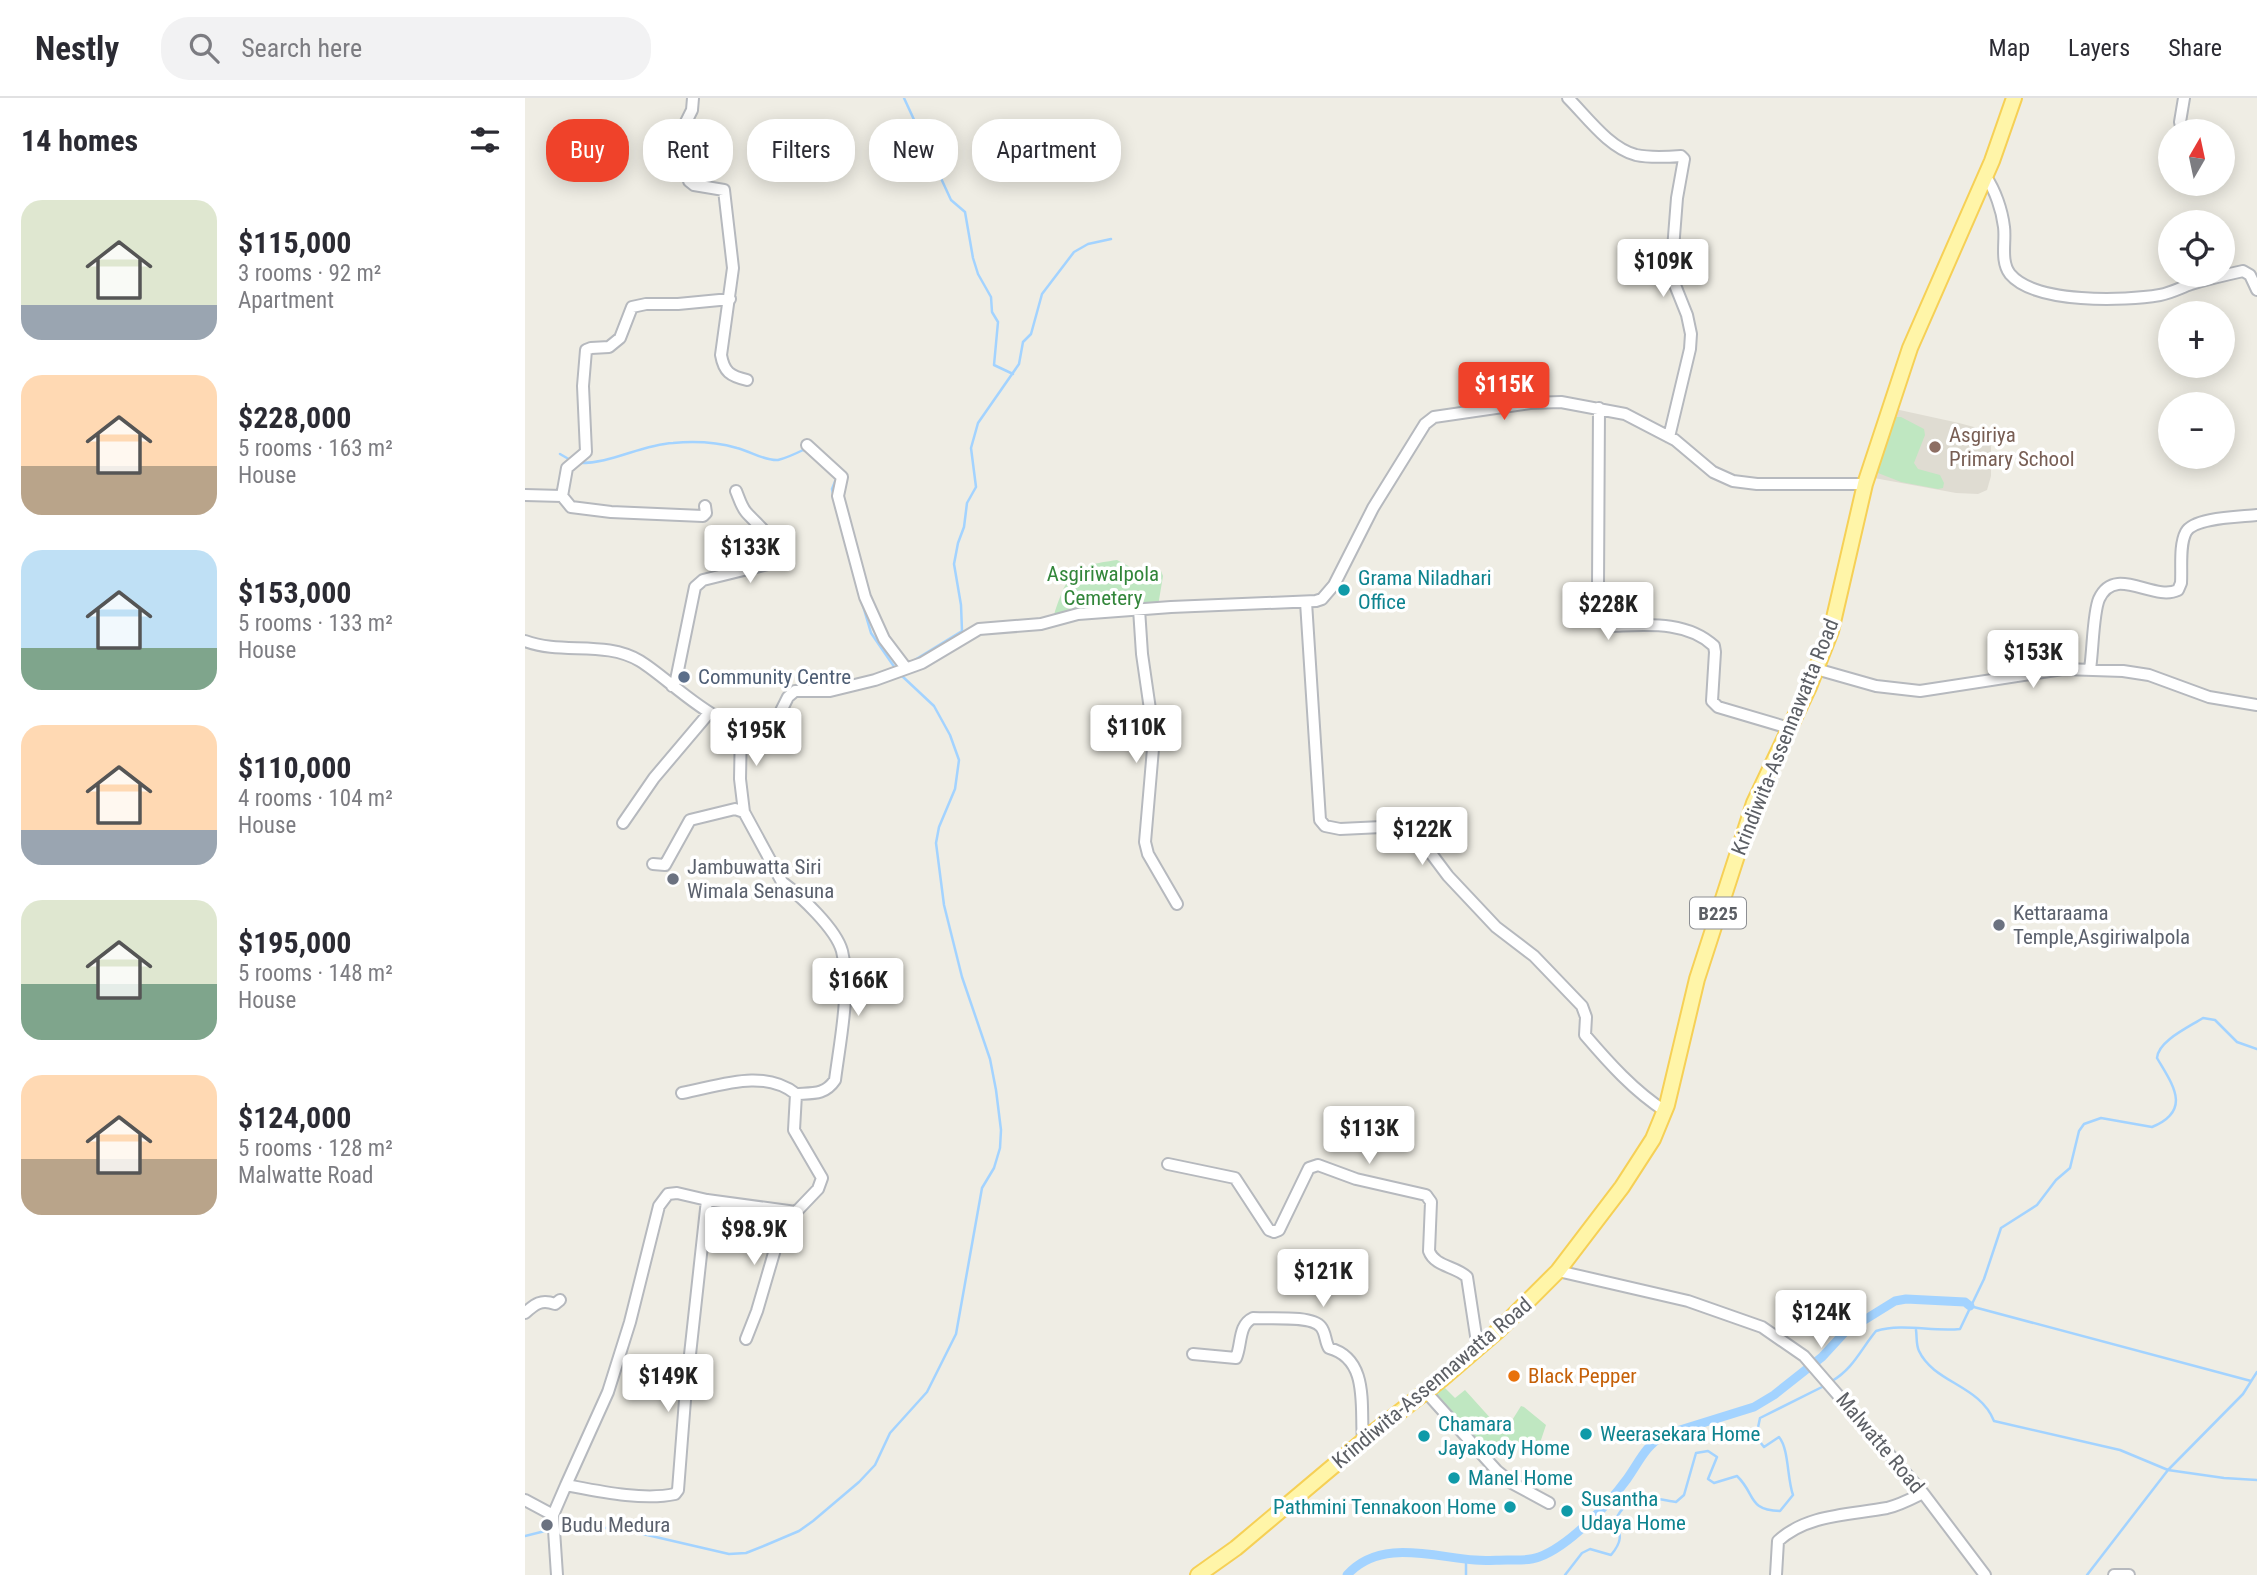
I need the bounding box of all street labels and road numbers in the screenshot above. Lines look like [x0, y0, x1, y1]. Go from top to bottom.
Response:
street label: Krindiwita-Assennawatta Road [1727, 615, 1843, 859]
road number: B225 [1690, 898, 1746, 928]
street label: Krindiwita-Assennawatta Road [1327, 1293, 1537, 1473]
street label: Malwatte Road [1831, 1388, 1929, 1498]

